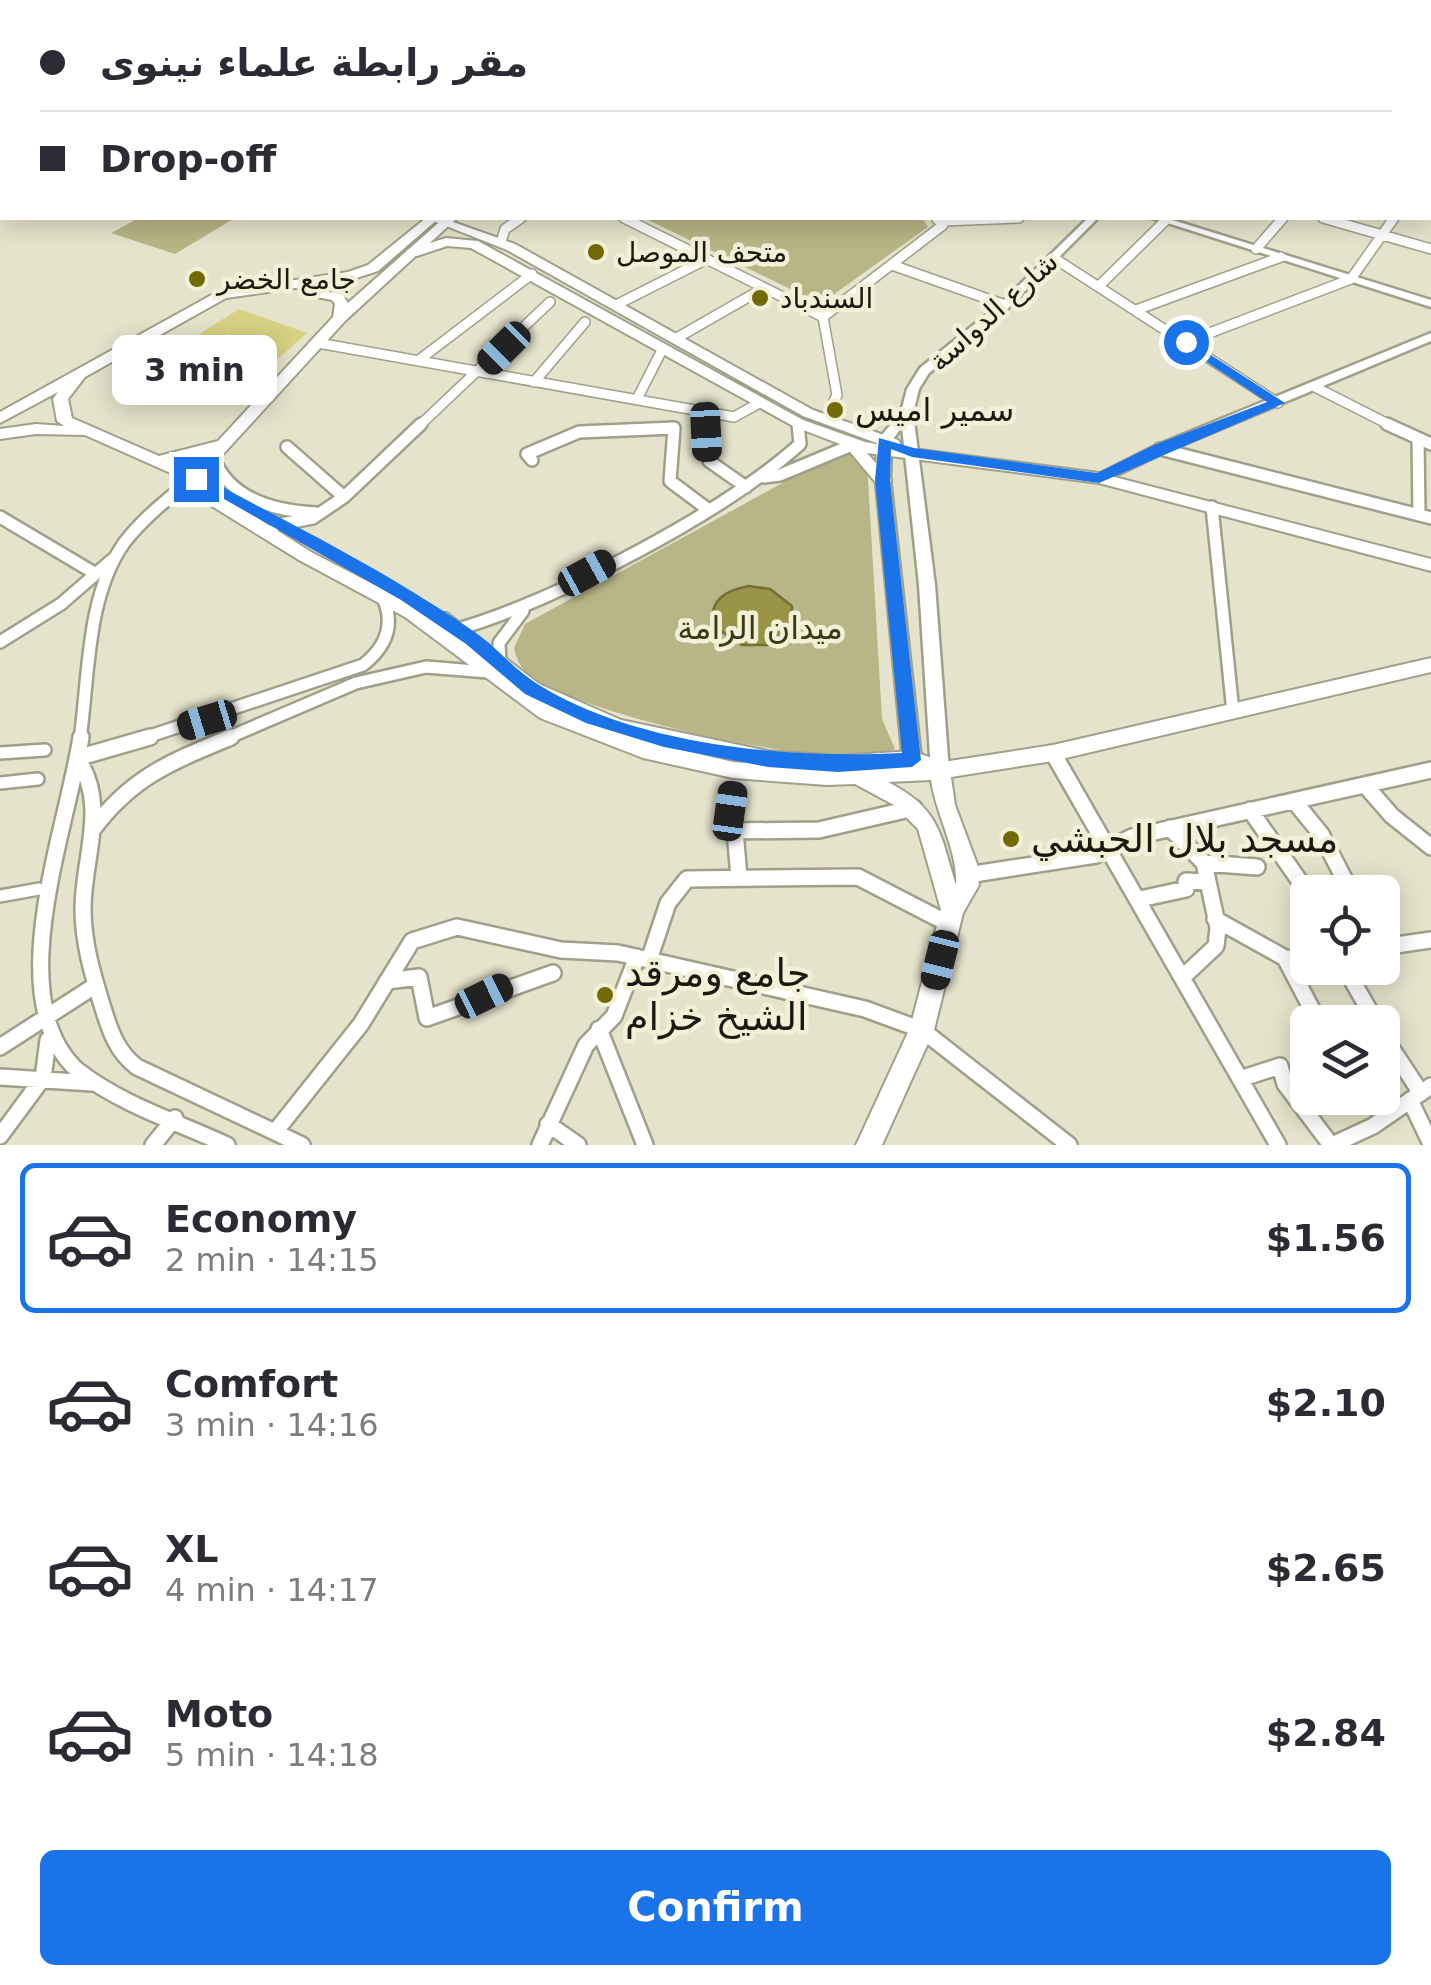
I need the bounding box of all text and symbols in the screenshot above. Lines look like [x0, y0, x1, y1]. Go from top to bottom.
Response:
text: مقر رابطة علماء نينوى [100, 41, 528, 85]
text: Drop-off [100, 137, 276, 181]
place label: متحف الموصل [616, 236, 787, 269]
marker: متحف الموصل [585, 241, 607, 263]
street label: شارع الدواسة [922, 245, 1065, 378]
place label: جامع الخضر [215, 263, 356, 296]
marker: جامع الخضر [186, 268, 208, 290]
place label: السندباد [780, 282, 873, 315]
marker: السندباد [749, 287, 771, 309]
car [472, 316, 536, 380]
route start [1164, 320, 1209, 365]
callout: 3 min [114, 334, 278, 404]
text: 3 min [144, 351, 245, 389]
place label: سمير اميس [855, 391, 1014, 429]
marker: سمير اميس [824, 399, 846, 421]
car [689, 401, 723, 463]
route end [174, 457, 219, 502]
car [553, 545, 621, 601]
park label: ميدان الرامة [677, 609, 843, 647]
car [174, 697, 240, 743]
car [711, 779, 749, 843]
place label: مسجد بلال الحبشي [1031, 817, 1338, 861]
marker: مسجد بلال الحبشي [1000, 828, 1022, 850]
map controls [1290, 875, 1400, 1115]
button: locate [1290, 875, 1400, 985]
car [918, 927, 962, 993]
place label: جامع ومرقد الشيخ خزام [625, 951, 811, 1040]
car [450, 969, 518, 1023]
marker: جامع ومرقد الشيخ خزام [594, 984, 616, 1006]
button: layers [1290, 1005, 1400, 1115]
icon: car [45, 1193, 135, 1283]
text: Economy [165, 1197, 357, 1241]
text: $1.56 [1266, 1216, 1386, 1260]
text: 2 min · 14:15 [165, 1241, 379, 1279]
icon: car [45, 1358, 135, 1448]
text: Comfort [165, 1362, 338, 1406]
text: $2.10 [1266, 1381, 1386, 1425]
text: 3 min · 14:16 [165, 1406, 379, 1444]
icon: car [45, 1523, 135, 1613]
text: XL [165, 1527, 219, 1571]
text: $2.65 [1266, 1546, 1386, 1590]
text: 4 min · 14:17 [165, 1571, 379, 1609]
icon: car [45, 1688, 135, 1778]
text: Moto [165, 1692, 273, 1736]
text: $2.84 [1266, 1711, 1386, 1755]
text: 5 min · 14:18 [165, 1736, 379, 1774]
button: Confirm [40, 1850, 1391, 1965]

